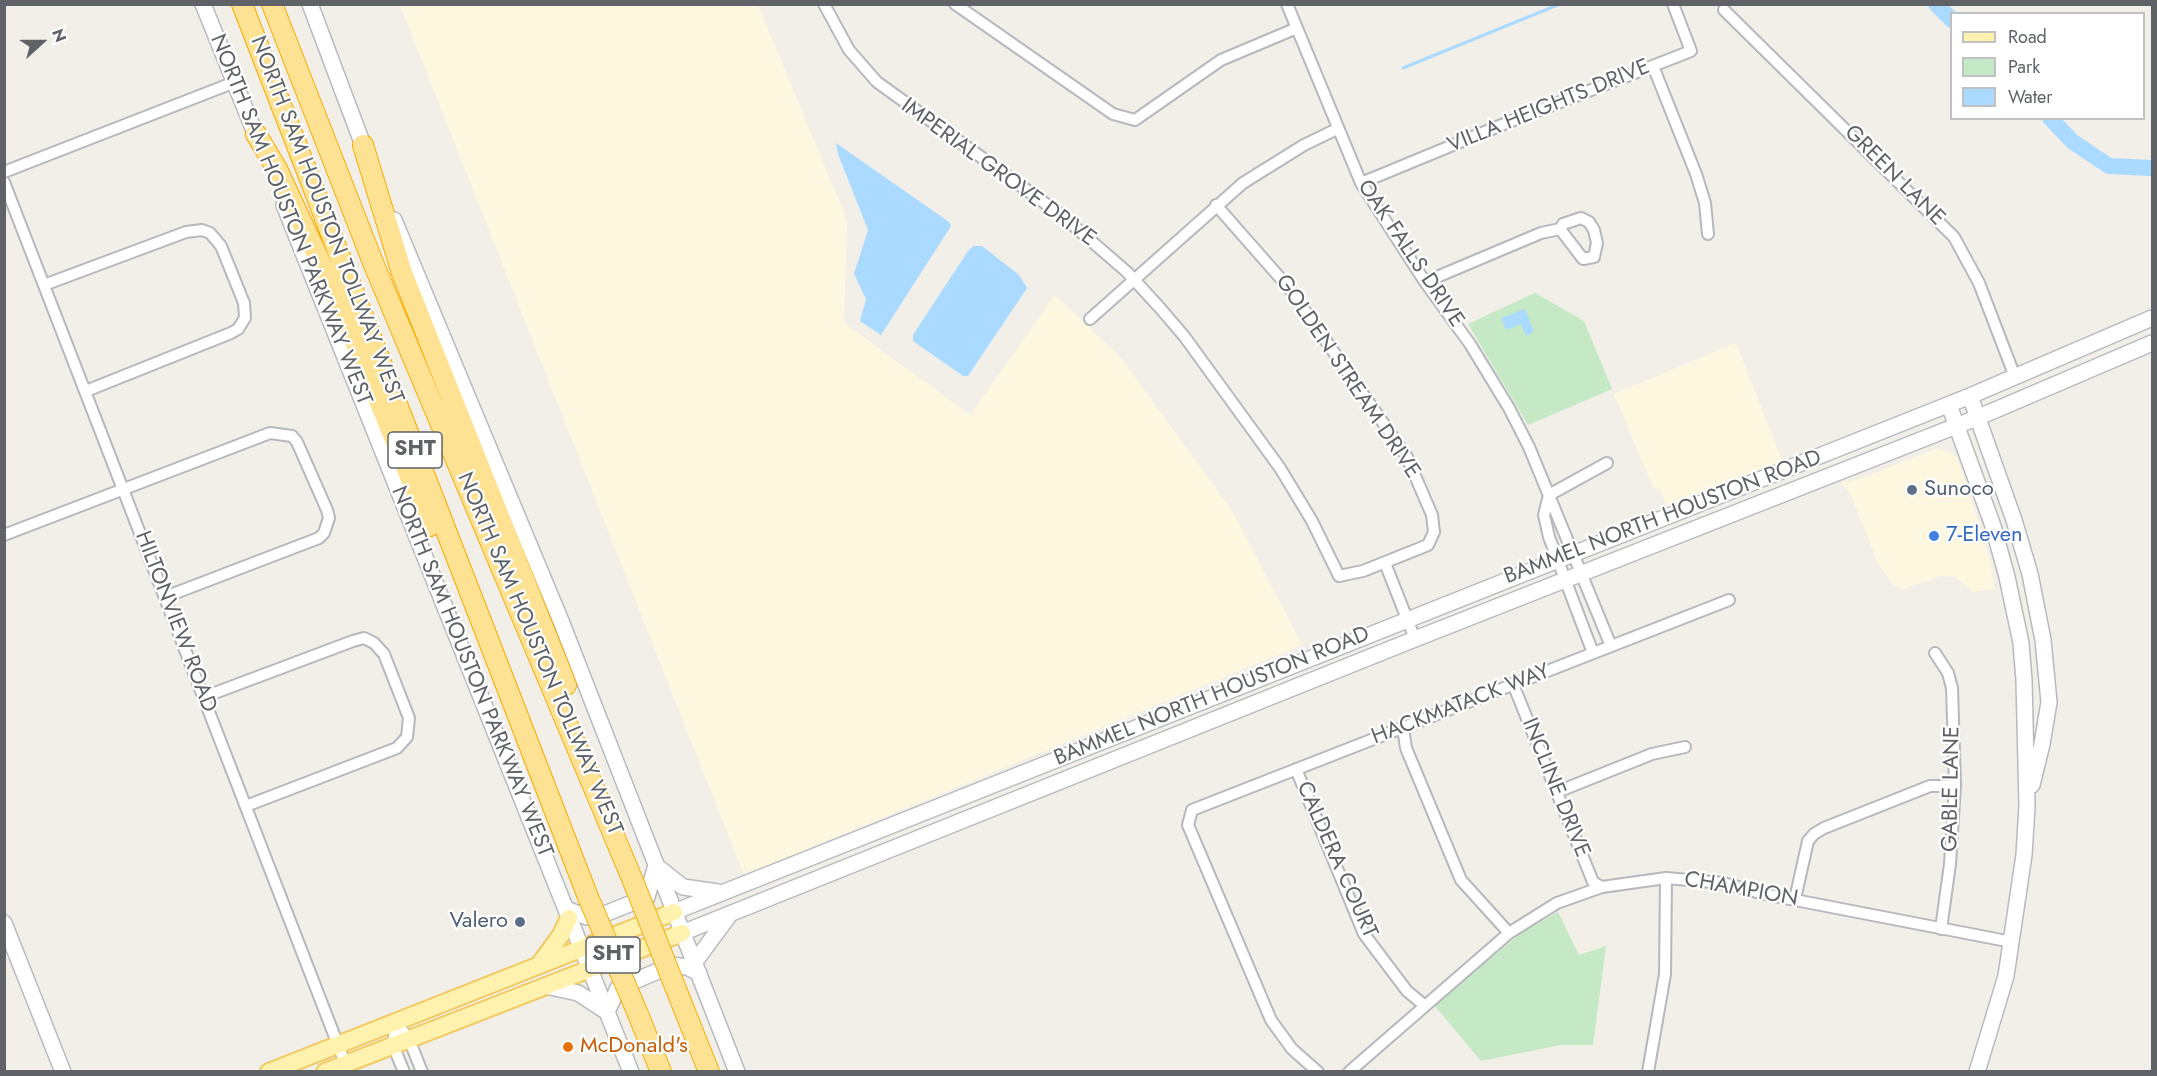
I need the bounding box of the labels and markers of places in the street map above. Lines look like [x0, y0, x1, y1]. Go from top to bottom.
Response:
place label: Sunoco [1924, 477, 1994, 503]
marker: Sunoco [1905, 483, 1919, 497]
place label: 7-Eleven [1946, 523, 2023, 549]
marker: 7-Eleven [1927, 529, 1941, 543]
place label: Valero [449, 909, 508, 935]
marker: Valero [513, 915, 527, 929]
place label: McDonald's [580, 1034, 688, 1060]
marker: McDonald's [561, 1040, 575, 1054]

